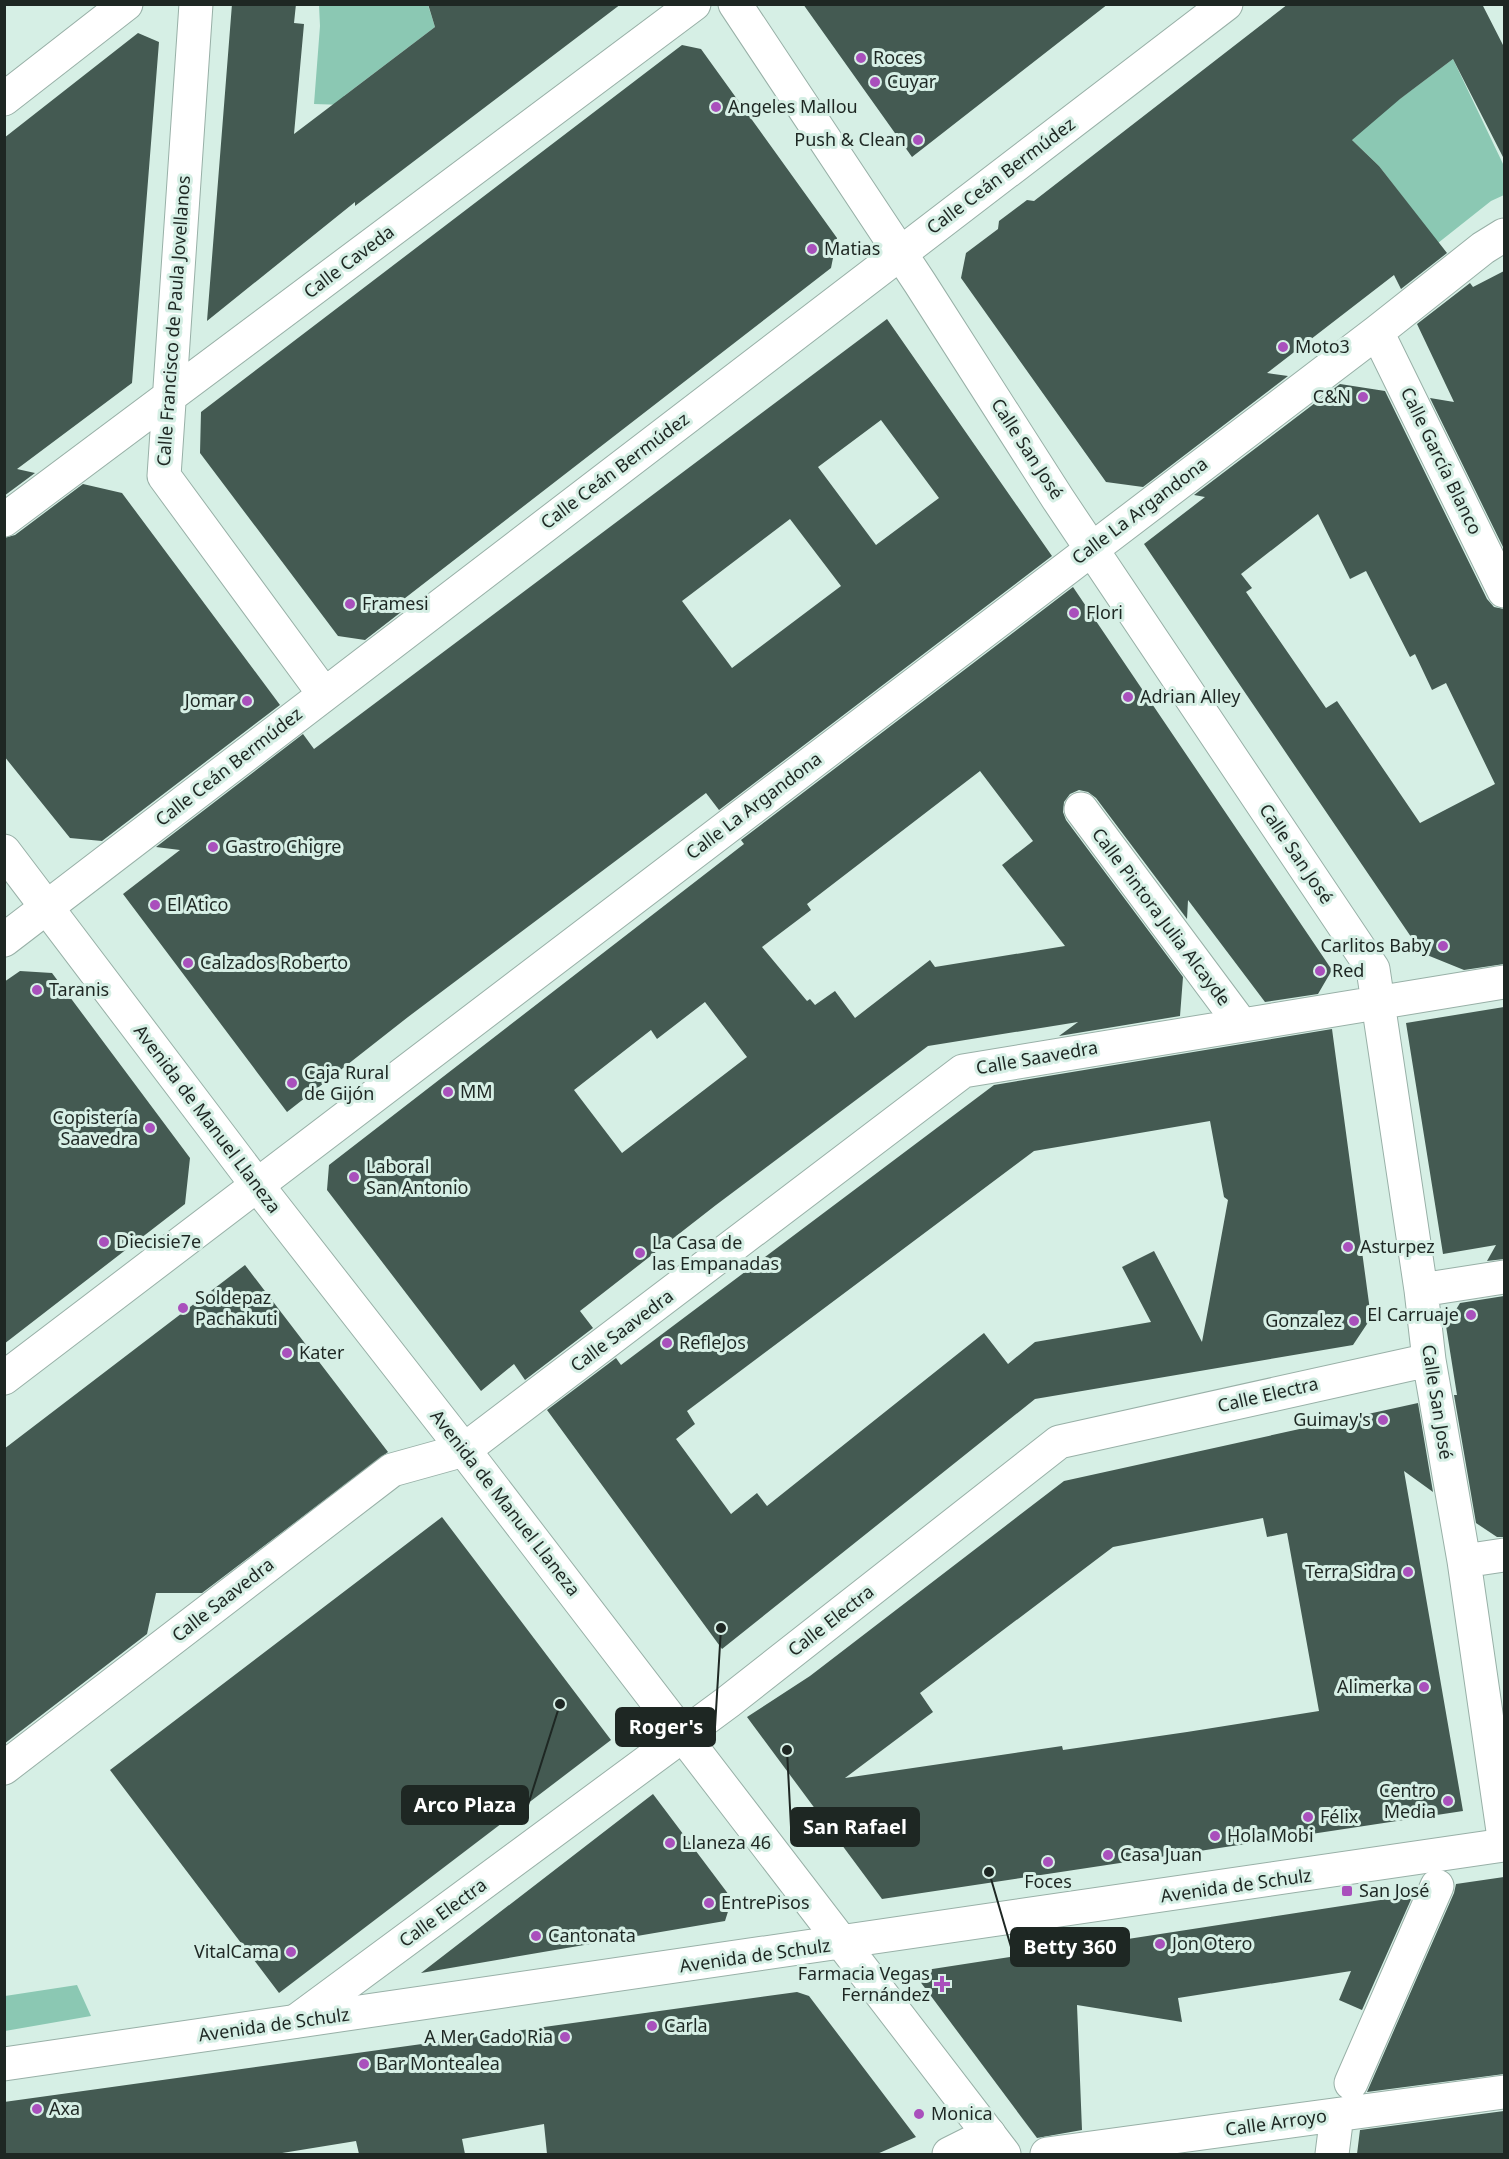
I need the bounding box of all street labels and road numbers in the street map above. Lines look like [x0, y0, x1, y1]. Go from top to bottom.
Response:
street label: Calle Ceán Bermúdez [921, 112, 1079, 239]
street label: Calle Francisco de Paula Jovellanos [151, 175, 195, 467]
street label: Calle Caveda [298, 219, 399, 303]
street label: Calle García Blanco [1396, 383, 1488, 538]
street label: Calle San José [986, 393, 1069, 504]
street label: Calle Ceán Bermúdez [535, 407, 693, 534]
street label: Calle La Argandona [1067, 451, 1212, 569]
street label: Calle Ceán Bermúdez [150, 701, 307, 831]
street label: Calle La Argandona [681, 746, 826, 864]
street label: Calle San José [1254, 799, 1339, 908]
street label: Calle Pintora Julia Alcayde [1087, 823, 1237, 1010]
street label: Avenida de Manuel Llaneza [129, 1019, 287, 1218]
street label: Calle Saavedra [974, 1034, 1100, 1080]
street label: Calle Saavedra [565, 1284, 678, 1377]
street label: Calle San José [1417, 1343, 1459, 1461]
street label: Calle Electra [1215, 1371, 1321, 1417]
street label: Avenida de Manuel Llaneza [425, 1404, 586, 1601]
street label: Calle Saavedra [166, 1552, 278, 1647]
street label: Calle Electra [783, 1579, 878, 1661]
street label: Avenida de Schulz [1159, 1863, 1313, 1907]
street label: Calle Electra [394, 1872, 491, 1952]
street label: Avenida de Schulz [678, 1933, 832, 1977]
street label: Avenida de Schulz [197, 2002, 351, 2046]
street label: Calle Arroyo [1224, 2103, 1328, 2141]

